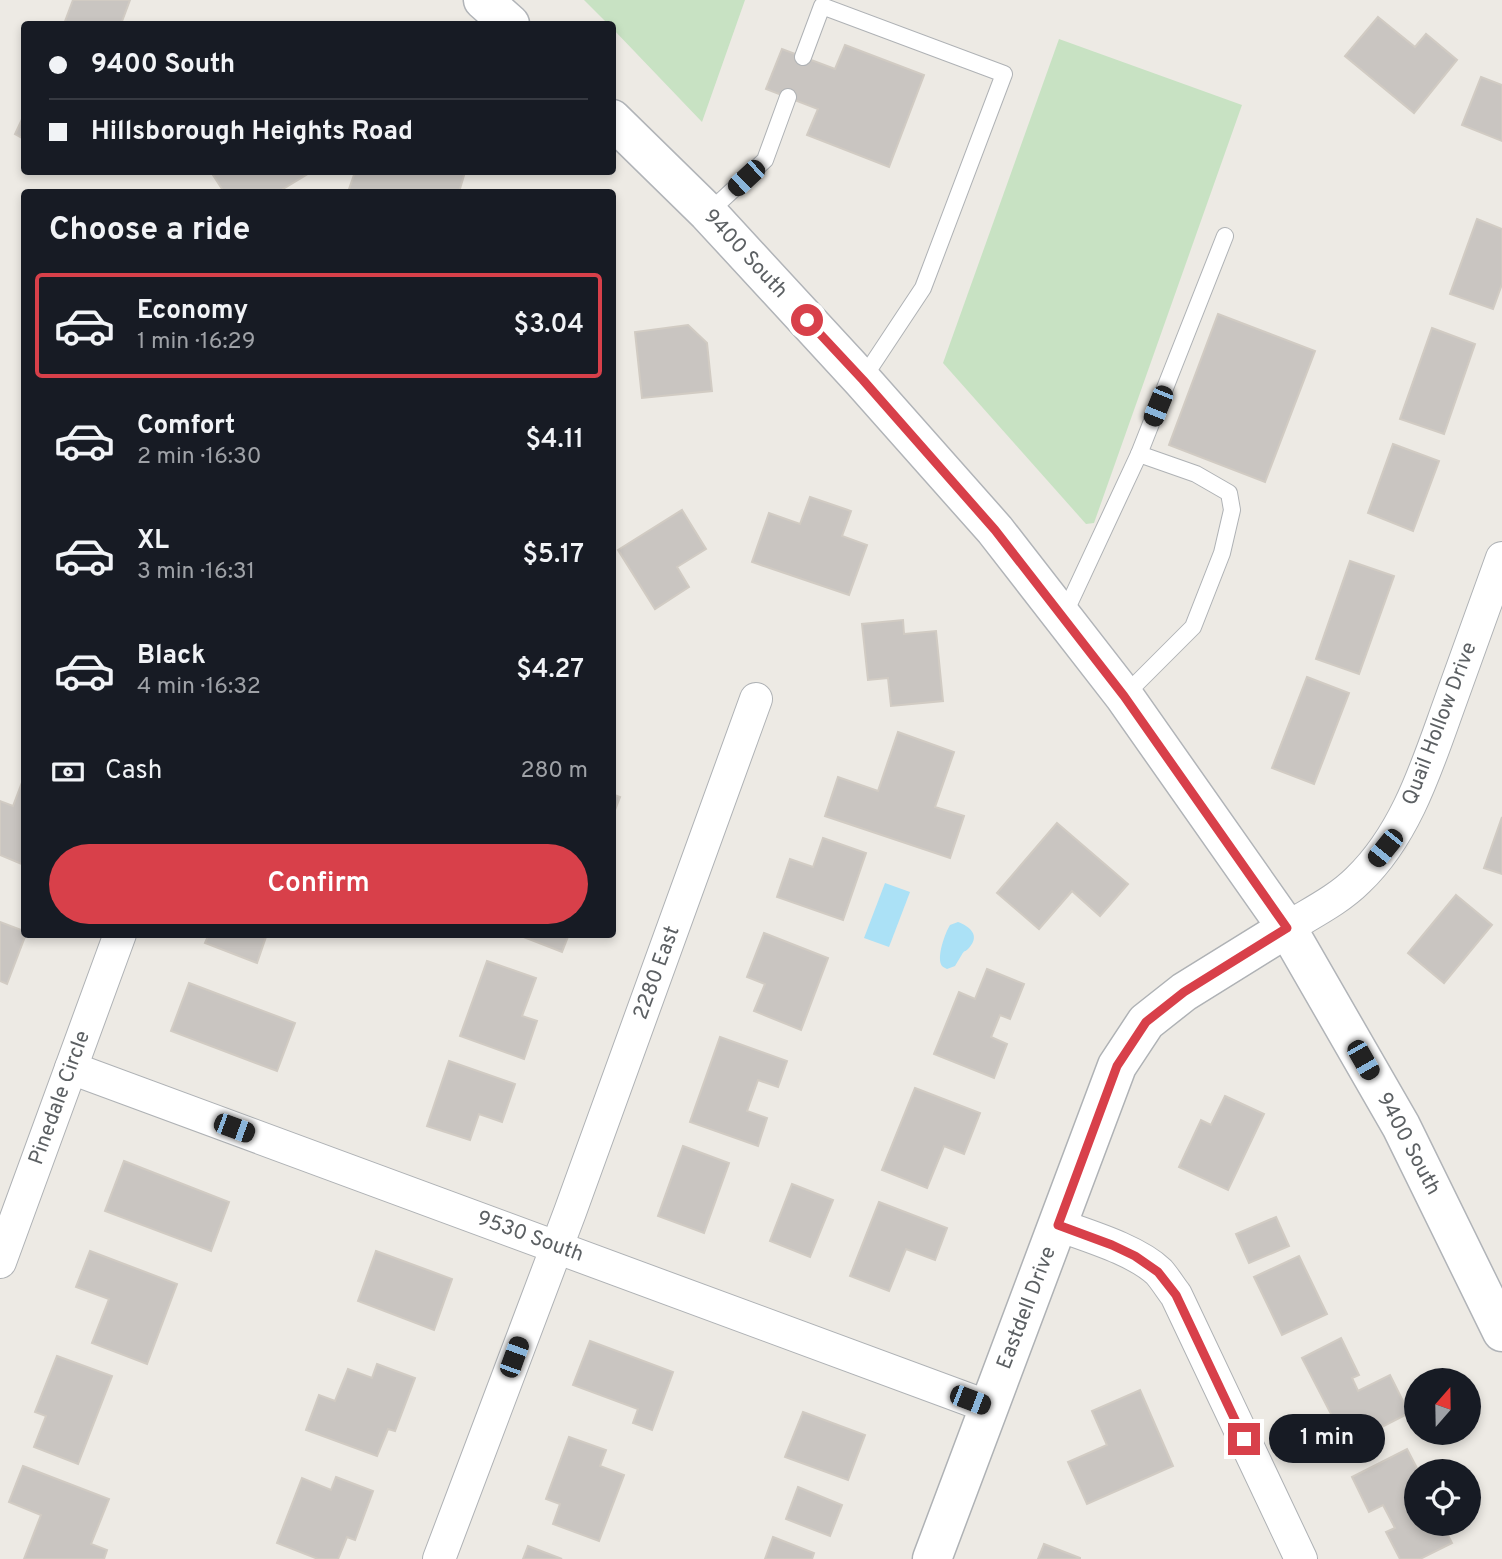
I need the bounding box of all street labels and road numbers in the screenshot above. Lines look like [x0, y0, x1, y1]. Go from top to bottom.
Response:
street label: 9400 South [697, 204, 793, 304]
street label: Quail Hollow Drive [1396, 639, 1484, 809]
street label: 2280 East [628, 922, 686, 1024]
street label: Pinedale Circle [23, 1027, 97, 1169]
street label: 9400 South [1370, 1088, 1446, 1200]
street label: 9530 South [473, 1205, 587, 1269]
street label: Eastdell Drive [991, 1243, 1063, 1373]

